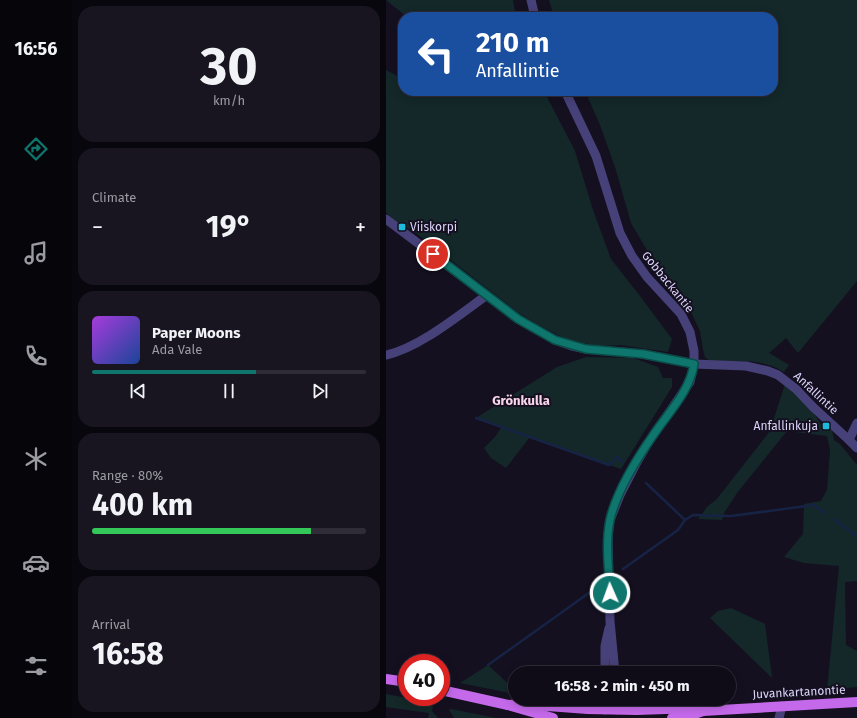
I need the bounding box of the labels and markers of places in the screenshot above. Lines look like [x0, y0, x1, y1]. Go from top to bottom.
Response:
place label: Viiskorpi [410, 220, 457, 234]
marker: Viiskorpi [397, 222, 407, 232]
pin [416, 237, 450, 271]
place label: Anfallinkuja [754, 419, 818, 433]
marker: Anfallinkuja [821, 421, 831, 431]

